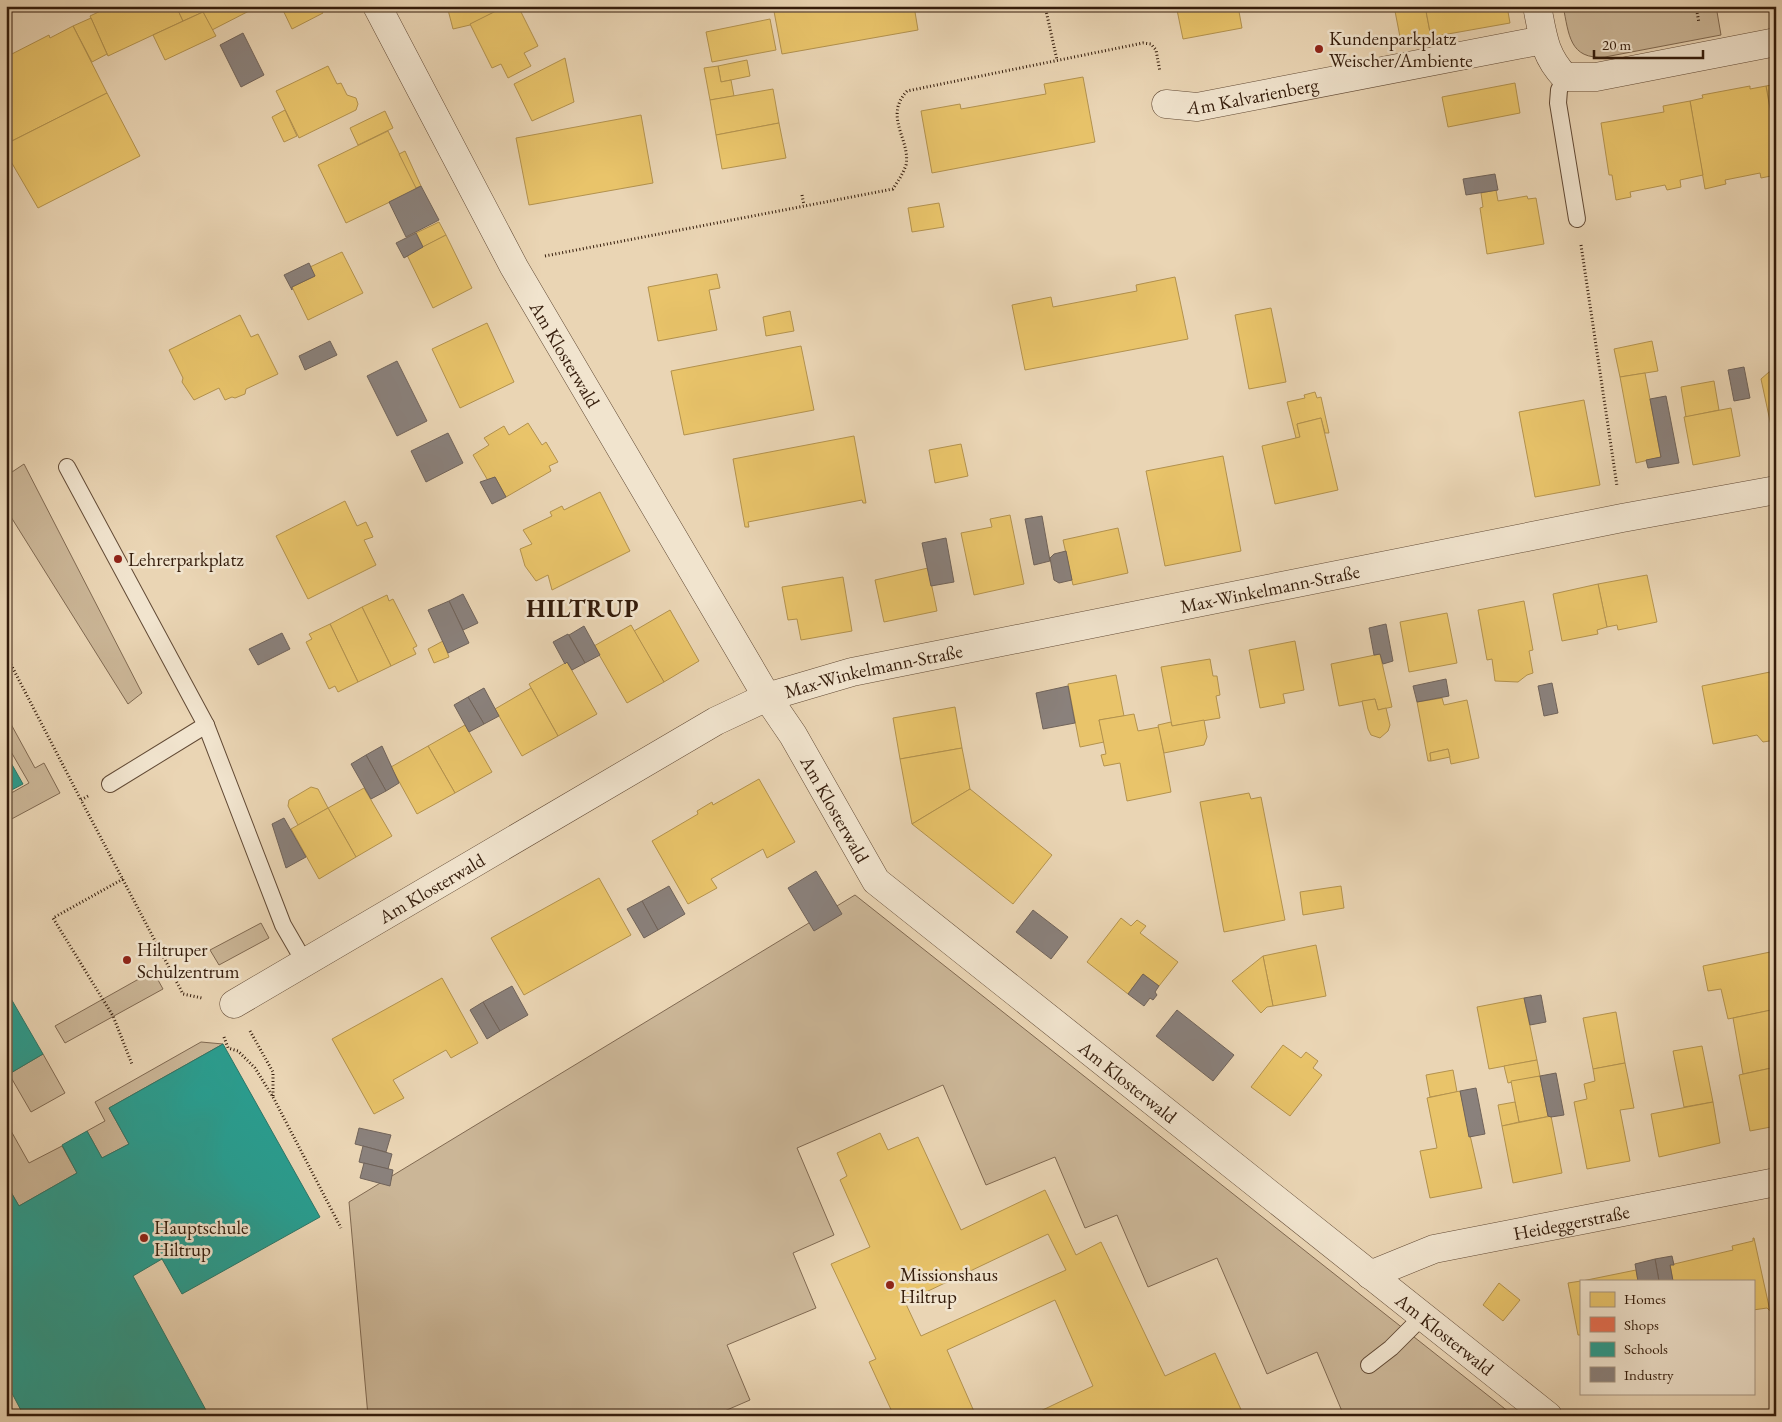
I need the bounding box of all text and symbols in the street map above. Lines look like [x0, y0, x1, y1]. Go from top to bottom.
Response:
place label: Kundenparkplatz Weischer/Ambiente [1329, 26, 1473, 73]
scale bar [1594, 28, 1703, 60]
text: 20 m [1602, 35, 1631, 54]
marker: Kundenparkplatz Weischer/Ambiente [1313, 43, 1325, 55]
street label: Am Kalvarienberg [1185, 71, 1321, 120]
street label: Am Klosterwald [524, 296, 606, 412]
place label: Lehrerparkplatz [128, 547, 244, 572]
marker: Lehrerparkplatz [112, 553, 124, 565]
street label: Max-Winkelmann-Straße [1178, 558, 1362, 619]
district label: HILTRUP [526, 593, 640, 624]
street label: Max-Winkelmann-Straße [781, 638, 965, 704]
street label: Am Klosterwald [794, 750, 876, 867]
street label: Am Klosterwald [373, 847, 489, 929]
place label: Hiltruper Schulzentrum [137, 937, 240, 984]
marker: Hiltruper Schulzentrum [121, 954, 133, 966]
street label: Am Klosterwald [1073, 1034, 1183, 1129]
street label: Heideggerstraße [1511, 1199, 1632, 1246]
place label: Hauptschule Hiltrup [154, 1215, 248, 1262]
marker: Hauptschule Hiltrup [138, 1232, 150, 1244]
place label: Missionshaus Hiltrup [900, 1262, 998, 1309]
marker: Missionshaus Hiltrup [884, 1279, 896, 1291]
legend [1580, 1280, 1754, 1394]
street label: Am Klosterwald [1390, 1287, 1500, 1381]
text: Homes [1624, 1289, 1666, 1308]
text: Shops [1624, 1315, 1659, 1334]
text: Schools [1624, 1339, 1668, 1358]
text: Industry [1624, 1365, 1674, 1384]

